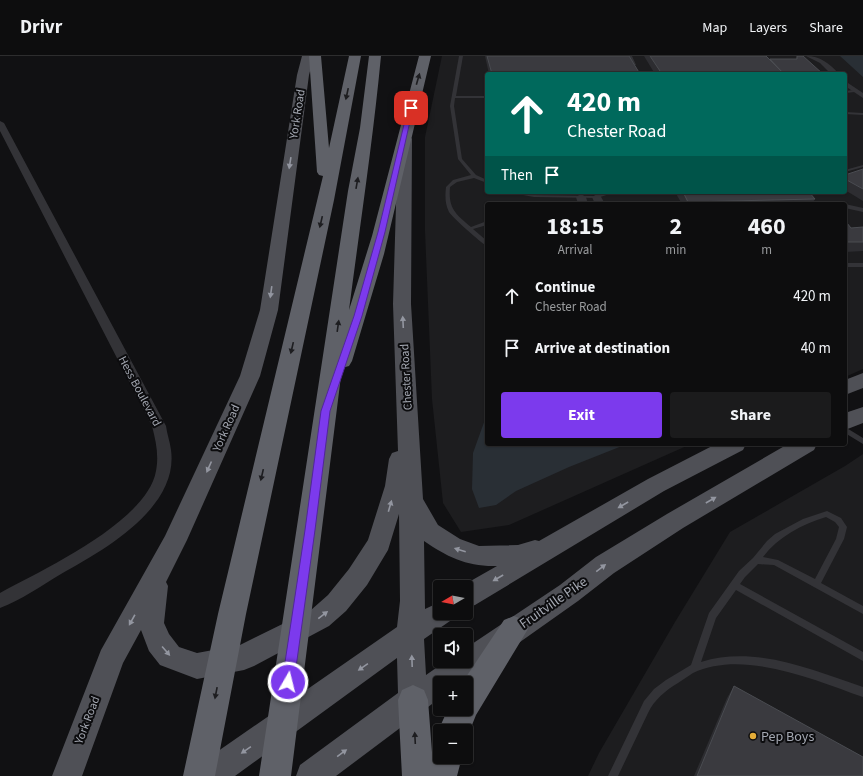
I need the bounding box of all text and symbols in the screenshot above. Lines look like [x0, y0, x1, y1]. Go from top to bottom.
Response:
text: Drivr [20, 14, 62, 41]
text: Map [702, 18, 727, 38]
text: Layers [749, 18, 787, 38]
text: Share [809, 18, 843, 38]
one-way arrow [415, 73, 421, 85]
text: 420 m [567, 82, 641, 122]
street label: York Road [285, 88, 310, 141]
one-way arrow [343, 88, 349, 100]
icon: ahead [501, 88, 553, 140]
pin [394, 91, 428, 125]
icon: arrive [400, 97, 422, 119]
text: Chester Road [567, 119, 666, 144]
one-way arrow [287, 157, 293, 169]
icon: arrive [541, 164, 563, 186]
text: Then [501, 165, 533, 186]
one-way arrow [354, 177, 360, 189]
text: 18:15 [546, 209, 604, 244]
text: 2 [670, 209, 682, 244]
text: 460 [748, 209, 786, 244]
one-way arrow [317, 215, 323, 228]
text: Arrival [558, 241, 593, 259]
text: min [665, 241, 686, 259]
text: m [761, 241, 772, 259]
text: Continue [535, 277, 595, 298]
icon: ahead [501, 285, 523, 307]
one-way arrow [268, 286, 274, 298]
text: 420 m [793, 286, 831, 307]
text: Chester Road [535, 298, 607, 316]
one-way arrow [400, 315, 406, 328]
one-way arrow [335, 320, 341, 332]
icon: arrive [501, 337, 523, 359]
text: Arrive at destination [535, 338, 670, 359]
text: 40 m [801, 338, 831, 359]
one-way arrow [288, 342, 294, 354]
street label: Chester Road [396, 343, 417, 411]
street label: Hess Boulevard [114, 353, 165, 429]
button: Exit [501, 392, 662, 438]
button: Share [670, 392, 831, 438]
street label: York Road [208, 402, 244, 455]
one-way arrow [206, 461, 212, 472]
one-way arrow [259, 469, 265, 481]
one-way arrow [705, 496, 717, 503]
one-way arrow [387, 500, 393, 512]
one-way arrow [617, 502, 629, 509]
one-way arrow [454, 546, 466, 552]
one-way arrow [595, 564, 606, 572]
street label: Fruitville Pike [515, 572, 592, 634]
one-way arrow [492, 574, 504, 581]
north arrow [433, 580, 473, 620]
map controls [433, 580, 473, 764]
one-way arrow [317, 611, 328, 619]
one-way arrow [128, 614, 135, 626]
button: sound [433, 628, 473, 668]
one-way arrow [162, 646, 171, 657]
one-way arrow [408, 655, 415, 667]
position arrow [267, 661, 309, 703]
one-way arrow [358, 663, 368, 671]
button: + [433, 676, 473, 716]
one-way arrow [212, 687, 218, 699]
street label: York Road [70, 694, 104, 747]
button: − [433, 724, 473, 764]
place label: Pep Boys [761, 727, 814, 747]
marker: Pep Boys [748, 731, 758, 741]
one-way arrow [412, 732, 419, 744]
one-way arrow [240, 746, 251, 754]
one-way arrow [337, 749, 347, 757]

